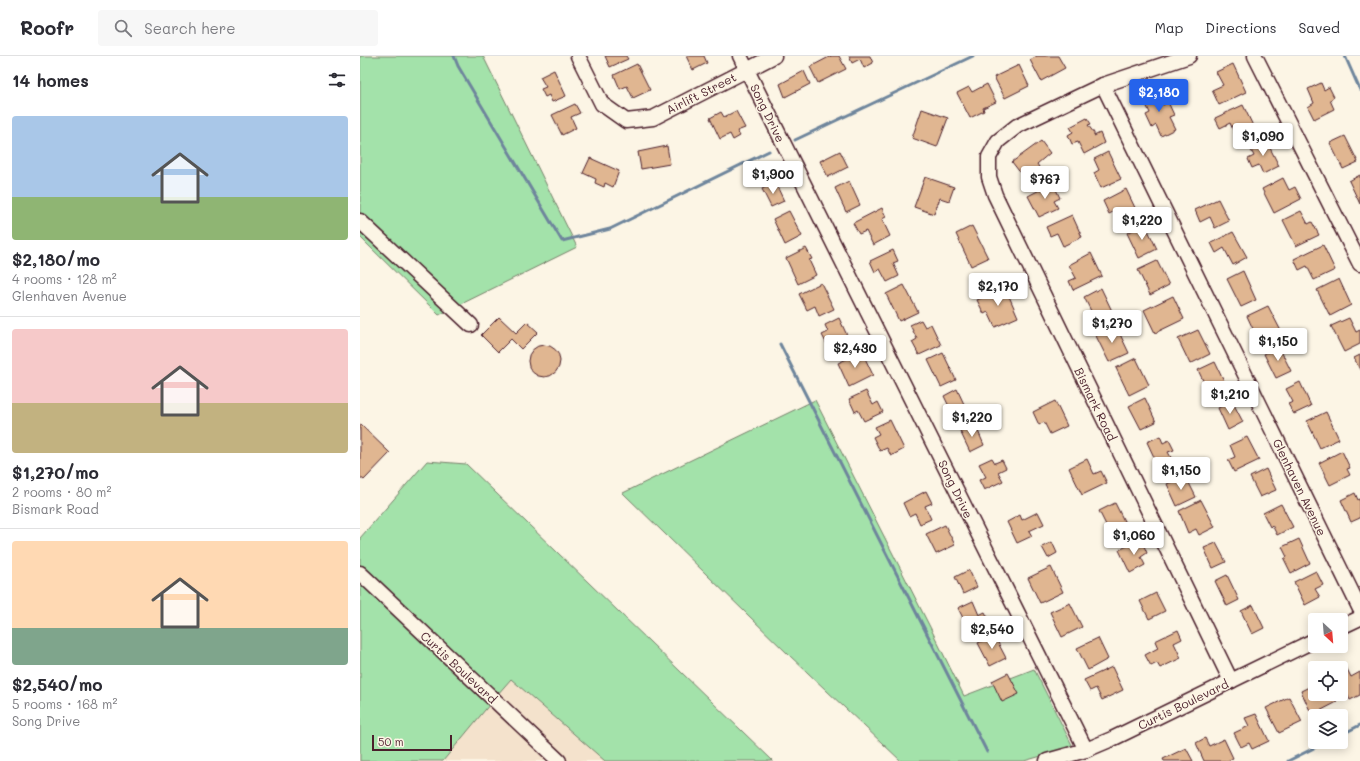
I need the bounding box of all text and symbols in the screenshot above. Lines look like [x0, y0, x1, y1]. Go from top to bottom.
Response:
search box [98, 10, 378, 46]
text: Roofr [20, 15, 74, 40]
icon: search [112, 17, 134, 39]
text: Search here [144, 18, 236, 38]
text: Map [1155, 18, 1183, 37]
text: Directions [1205, 18, 1276, 37]
text: Saved [1298, 18, 1340, 37]
street label: Airlift Street [663, 68, 739, 118]
text: 14 homes [12, 69, 89, 91]
icon: filters [326, 69, 348, 91]
pin: $2,180 [1126, 79, 1192, 113]
street label: Song Drive [747, 81, 789, 145]
text: $2,180 [1138, 83, 1180, 100]
pin: $1,090 [1230, 123, 1296, 157]
text: $1,090 [1242, 127, 1284, 144]
icon: home [144, 142, 216, 214]
pin: $1,900 [740, 161, 806, 195]
text: $1,900 [752, 165, 794, 182]
pin: $767 [1021, 166, 1069, 200]
text: $767 [1030, 170, 1060, 187]
pin: $1,220 [1109, 207, 1175, 241]
text: $1,220 [1122, 211, 1162, 228]
text: $2,180/mo [12, 248, 100, 270]
text: 4 rooms · 128 m² [12, 270, 117, 287]
pin: $2,170 [965, 273, 1031, 307]
text: $2,170 [978, 277, 1018, 294]
text: Glenhaven Avenue [12, 287, 127, 304]
pin: $1,270 [1079, 310, 1145, 344]
text: $1,270 [1092, 314, 1132, 331]
pin: $1,150 [1245, 328, 1311, 362]
text: $1,150 [1258, 332, 1298, 349]
pin: $2,430 [822, 335, 888, 369]
text: $2,430 [833, 339, 877, 356]
icon: home [144, 355, 216, 427]
street label: Bismark Road [1071, 364, 1121, 444]
pin: $1,210 [1197, 381, 1263, 415]
text: $1,210 [1210, 385, 1250, 402]
pin: $1,220 [939, 404, 1005, 438]
text: $1,220 [952, 408, 992, 425]
street label: Glenhaven Avenue [1270, 436, 1330, 538]
street label: Song Drive [935, 457, 977, 521]
pin: $1,150 [1148, 457, 1214, 491]
text: $1,270/mo [12, 461, 99, 483]
text: $1,150 [1161, 461, 1201, 478]
text: 2 rooms · 80 m² [12, 483, 111, 500]
text: Bismark Road [12, 500, 99, 517]
pin: $1,060 [1101, 522, 1167, 556]
text: $1,060 [1113, 526, 1155, 543]
icon: home [144, 567, 216, 639]
north arrow [1308, 613, 1348, 653]
map controls [1308, 613, 1348, 749]
pin: $2,540 [959, 616, 1025, 650]
text: $2,540 [970, 620, 1014, 637]
street label: Curtis Boulevard [417, 627, 501, 707]
button: locate [1308, 661, 1348, 701]
text: $2,540/mo [12, 673, 103, 695]
street label: Curtis Boulevard [1135, 675, 1231, 733]
text: 5 rooms · 168 m² [12, 695, 117, 712]
button: layers [1308, 709, 1348, 749]
text: Song Drive [12, 712, 80, 729]
scale bar [372, 733, 452, 752]
text: 50 m [378, 734, 404, 749]

